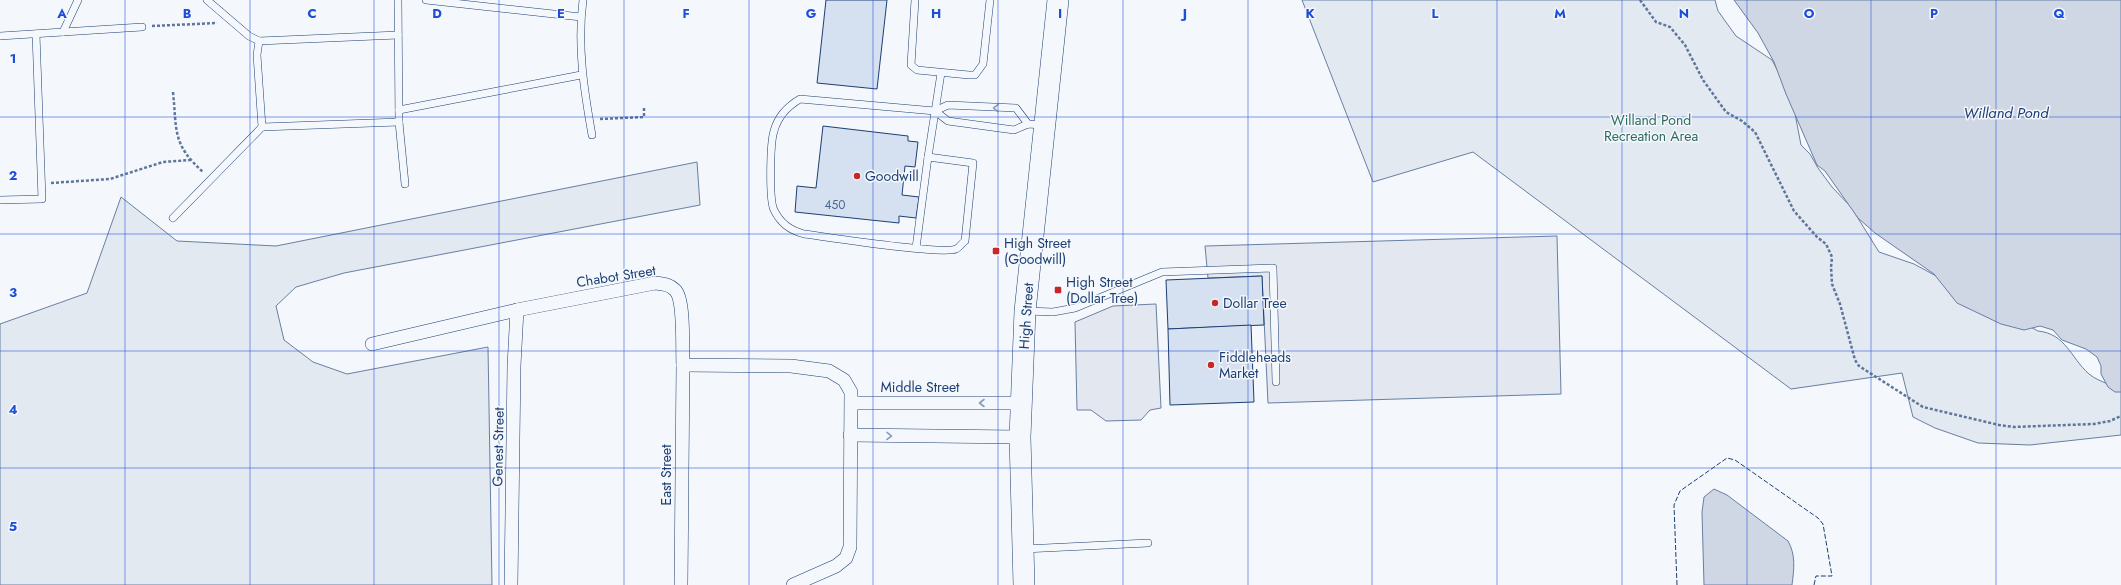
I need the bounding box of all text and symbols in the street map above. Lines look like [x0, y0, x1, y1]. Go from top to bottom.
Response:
text: A [56, 4, 67, 23]
text: B [183, 4, 192, 23]
text: C [307, 4, 317, 23]
text: D [432, 4, 442, 23]
text: E [557, 4, 565, 23]
text: F [682, 4, 690, 23]
text: G [806, 4, 817, 23]
text: H [931, 4, 941, 23]
text: I [1058, 4, 1062, 23]
text: J [1180, 4, 1187, 23]
text: K [1305, 4, 1315, 23]
text: L [1432, 4, 1439, 23]
text: M [1554, 4, 1566, 23]
text: N [1679, 4, 1689, 23]
text: O [1804, 4, 1815, 23]
text: P [1930, 4, 1938, 23]
text: Q [2053, 4, 2065, 23]
text: 1 [10, 49, 16, 68]
water label: Willand Pond [1963, 102, 2049, 124]
one-way arrow [993, 103, 999, 112]
park label: Willand Pond Recreation Area [1604, 110, 1698, 146]
text: 2 [9, 166, 17, 185]
place label: Goodwill [865, 166, 919, 186]
marker: Goodwill [852, 171, 862, 181]
house number: 450 [825, 196, 845, 214]
place label: High Street (Goodwill) [1004, 233, 1071, 269]
marker: High Street (Goodwill) [991, 246, 1001, 256]
street label: Chabot Street [575, 260, 658, 292]
place label: High Street (Dollar Tree) [1066, 272, 1138, 308]
street label: High Street [1014, 281, 1038, 350]
text: 3 [9, 283, 17, 302]
marker: High Street (Dollar Tree) [1053, 285, 1063, 295]
place label: Dollar Tree [1223, 293, 1287, 313]
marker: Dollar Tree [1210, 298, 1220, 308]
place label: Fiddleheads Market [1219, 347, 1291, 383]
marker: Fiddleheads Market [1206, 360, 1216, 370]
street label: Middle Street [881, 377, 960, 397]
one-way arrow [979, 399, 985, 407]
text: 4 [8, 400, 18, 419]
street label: Genest Street [487, 407, 509, 487]
one-way arrow [886, 432, 892, 440]
street label: East Street [656, 444, 676, 506]
text: 5 [9, 517, 17, 536]

